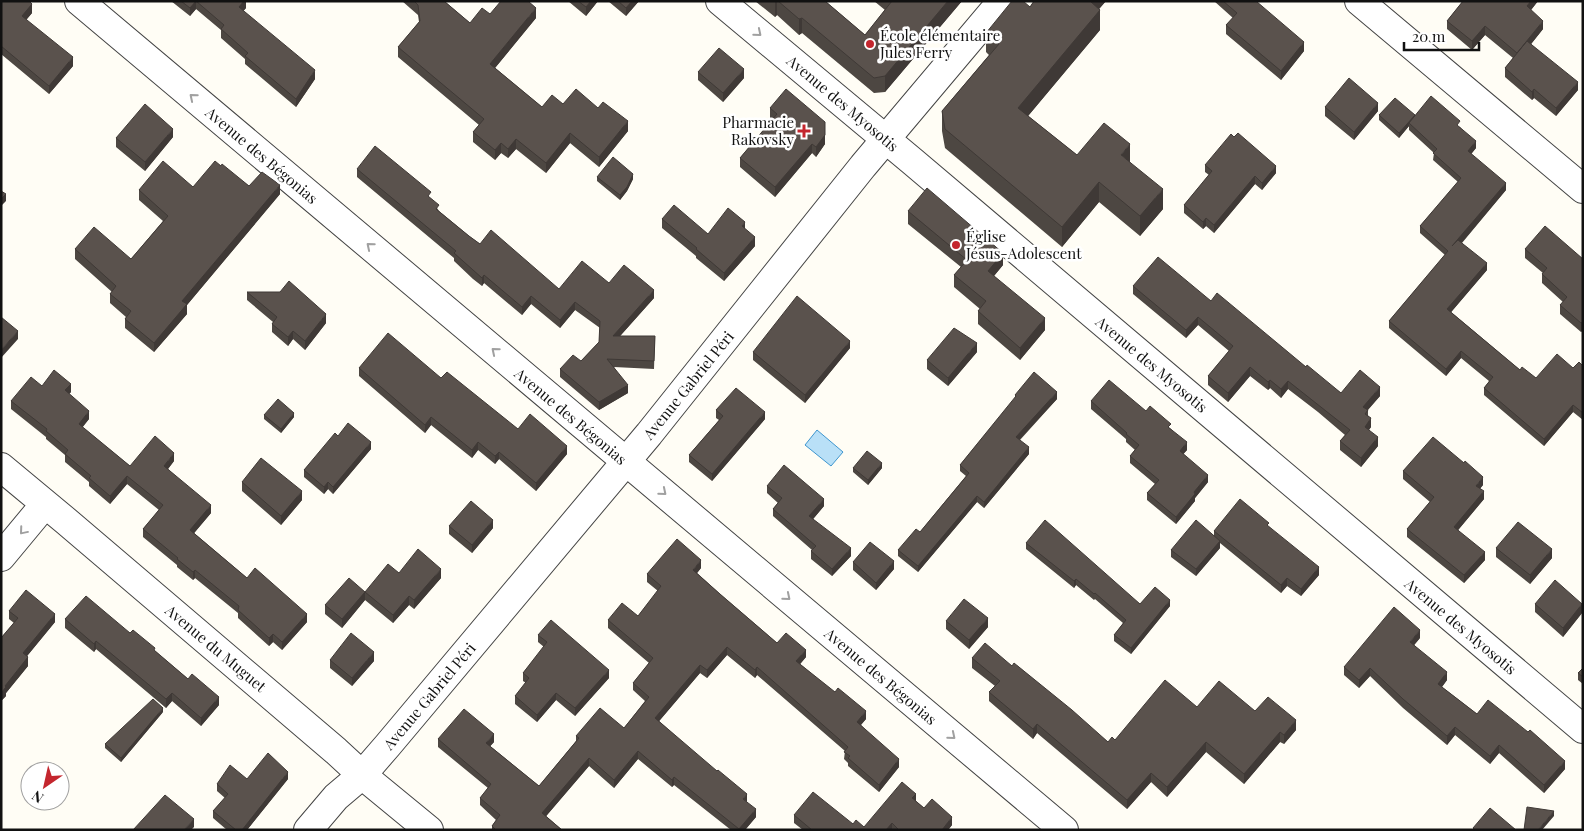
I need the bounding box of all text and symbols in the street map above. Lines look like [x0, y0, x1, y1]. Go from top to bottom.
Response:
scale bar [1404, 20, 1479, 52]
place label: École élémentaire Jules Ferry [879, 25, 1000, 62]
text: 20 m [1412, 26, 1446, 46]
one-way arrow [752, 27, 761, 35]
marker: École élémentaire Jules Ferry [864, 38, 876, 50]
street label: Avenue des Myosotis [782, 50, 903, 156]
one-way arrow [189, 93, 198, 102]
street label: Avenue des Bégonias [201, 102, 322, 208]
place label: Pharmacie Rakovsky [722, 112, 794, 149]
marker: Pharmacie Rakovsky [798, 125, 810, 137]
place label: Église Jésus-Adolescent [965, 226, 1082, 263]
marker: Église Jésus-Adolescent [950, 239, 962, 251]
one-way arrow [367, 243, 376, 252]
street label: Avenue des Myosotis [1091, 311, 1212, 417]
street label: Avenue Gabriel Péri [638, 326, 738, 444]
one-way arrow [491, 348, 500, 357]
street label: Avenue des Bégonias [510, 363, 631, 469]
one-way arrow [657, 487, 666, 495]
one-way arrow [20, 525, 29, 534]
street label: Avenue des Myosotis [1400, 573, 1521, 679]
one-way arrow [782, 592, 791, 601]
street label: Avenue du Muguet [161, 599, 271, 696]
street label: Avenue des Bégonias [820, 623, 941, 729]
street label: Avenue Gabriel Péri [378, 638, 480, 754]
one-way arrow [946, 730, 955, 738]
north arrow [20, 761, 70, 811]
text: N [28, 786, 47, 808]

